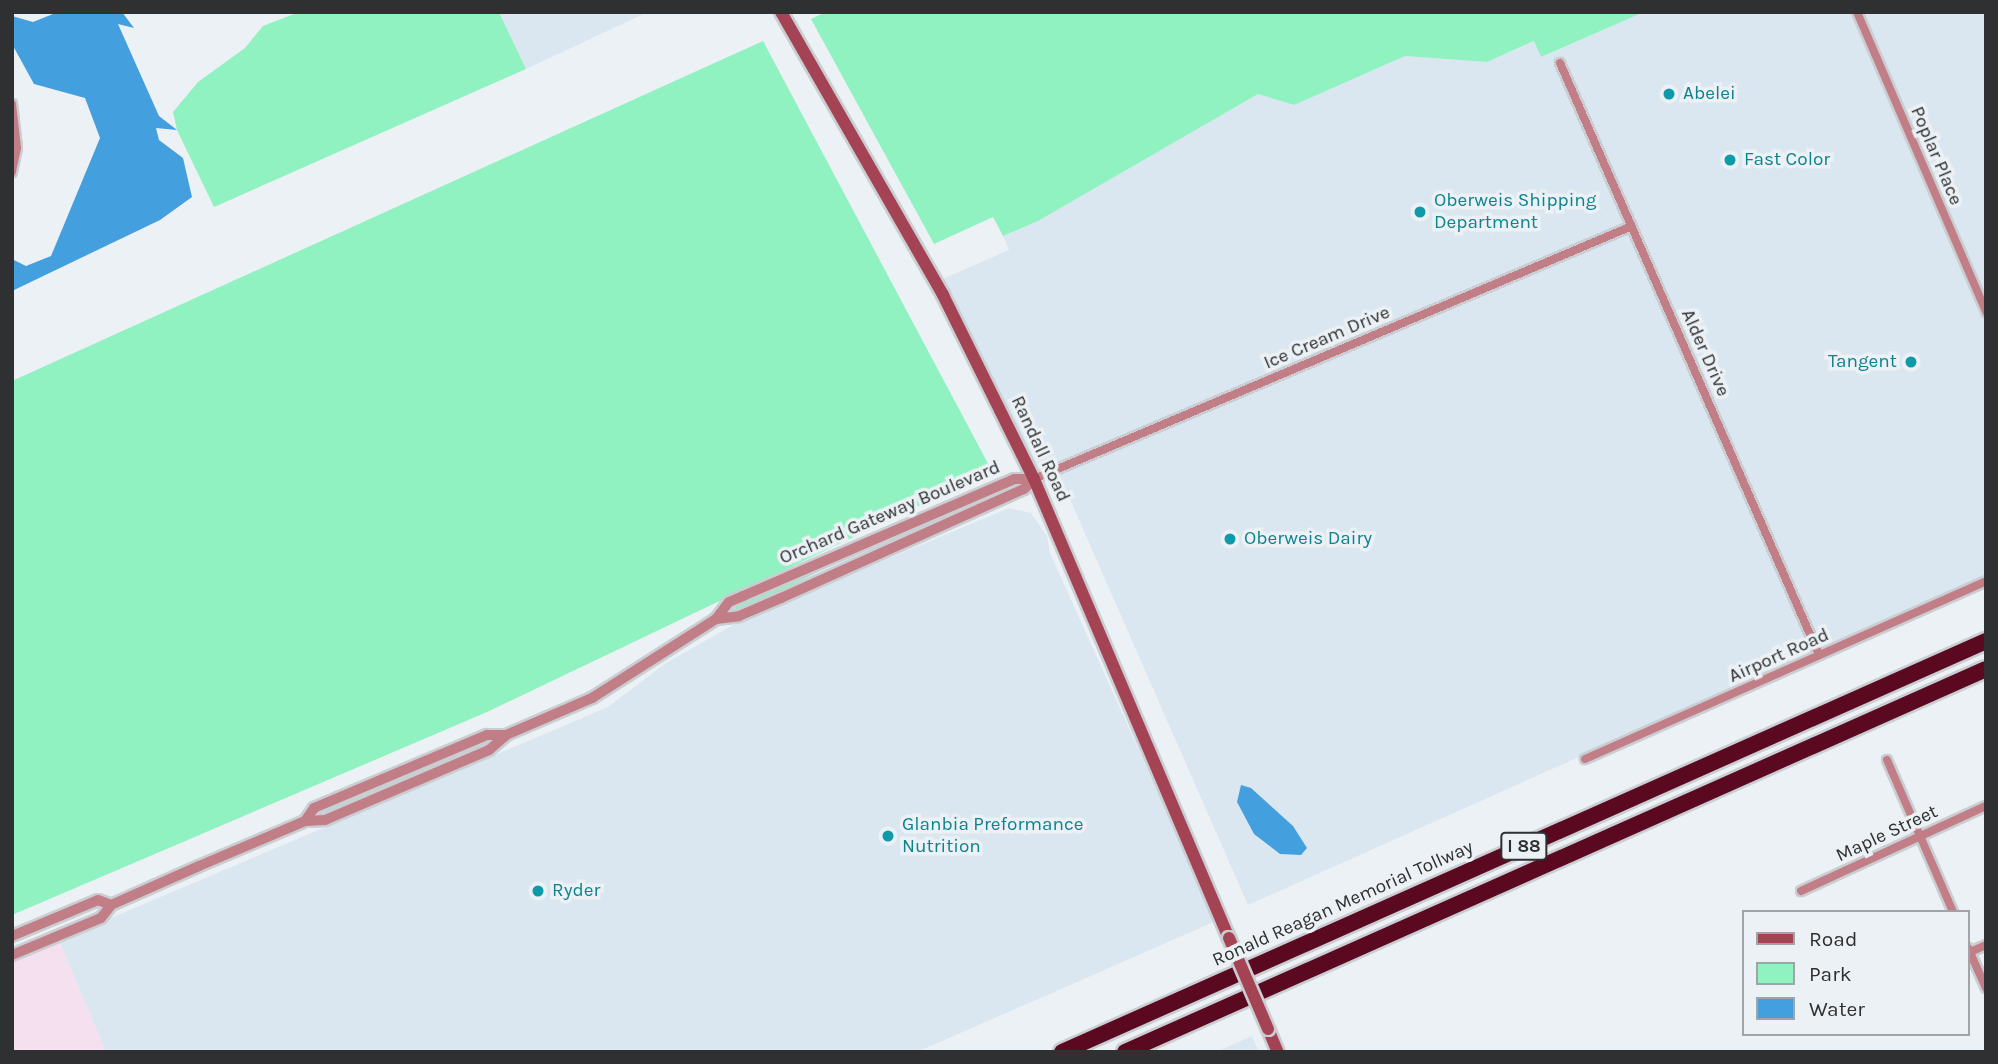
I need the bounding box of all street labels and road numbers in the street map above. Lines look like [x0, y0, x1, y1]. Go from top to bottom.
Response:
street label: Poplar Place [1905, 103, 1967, 209]
street label: Ice Cream Drive [1261, 301, 1393, 375]
street label: Alder Drive [1676, 306, 1734, 400]
street label: Randall Road [1006, 392, 1074, 506]
street label: Orchard Gateway Boulevard [776, 456, 1004, 570]
street label: Airport Road [1725, 624, 1833, 688]
street label: Maple Street [1833, 801, 1941, 867]
road number: I 88 [1500, 832, 1548, 860]
street label: Ronald Reagan Memorial Tollway [1209, 836, 1477, 972]

